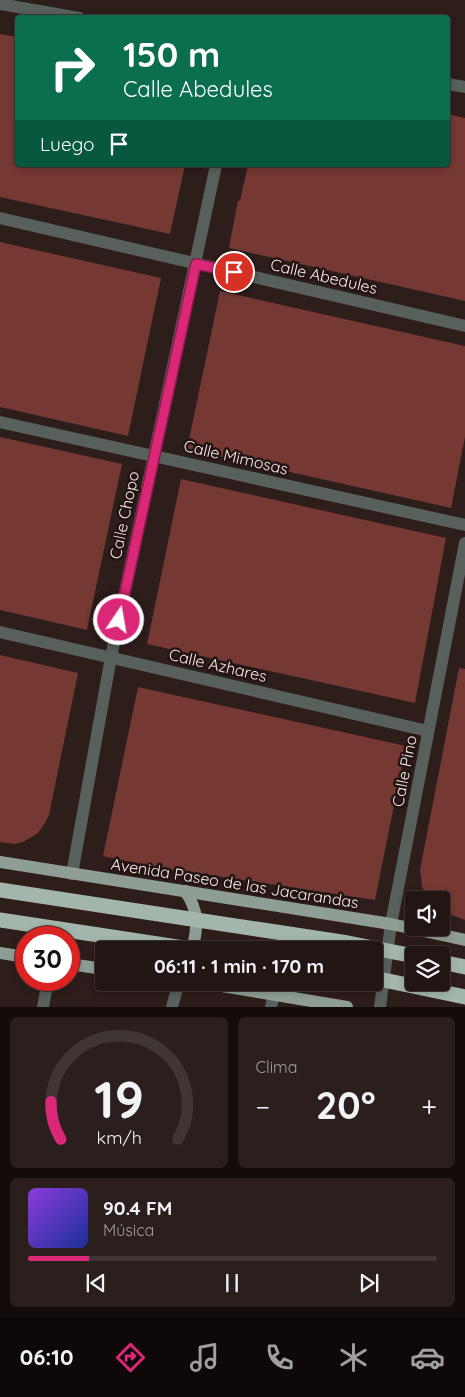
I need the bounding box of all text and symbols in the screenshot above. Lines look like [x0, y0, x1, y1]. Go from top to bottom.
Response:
text: 150 m [123, 32, 220, 76]
icon: right [40, 35, 105, 100]
text: Calle Abedules [123, 75, 273, 103]
icon: arrive [105, 130, 133, 158]
text: Luego [40, 132, 95, 156]
pin [213, 251, 255, 293]
street label: Calle Abedules [269, 254, 379, 298]
icon: arrive [220, 258, 248, 286]
street label: Calle Mimosas [182, 435, 290, 479]
street label: Calle Chopo [105, 469, 143, 561]
position arrow [92, 593, 144, 645]
street label: Calle Azhares [167, 644, 269, 686]
street label: Calle Pino [387, 733, 421, 809]
street label: Avenida Paseo de las Jacarandas [110, 854, 360, 912]
map controls [405, 891, 450, 991]
button: sound [405, 891, 450, 936]
speed limit sign: 30 [15, 926, 80, 991]
button: layers [405, 946, 450, 991]
text: 06:11 · 1 min · 170 m [154, 954, 324, 978]
text: Clima [256, 1057, 297, 1077]
text: 19 [94, 1066, 144, 1131]
text: 20° [316, 1081, 376, 1129]
text: − [256, 1089, 270, 1124]
text: + [421, 1089, 437, 1124]
text: km/h [96, 1126, 141, 1148]
text: 90.4 FM [103, 1196, 172, 1220]
text: Música [103, 1220, 154, 1240]
icon: previous [82, 1269, 110, 1297]
icon: pause [218, 1269, 246, 1297]
icon: next [355, 1269, 383, 1297]
icon: directions [113, 1340, 148, 1375]
icon: music [187, 1340, 222, 1375]
icon: phone [262, 1340, 297, 1375]
icon: climate [336, 1340, 371, 1375]
icon: car [410, 1340, 445, 1375]
text: 06:10 [20, 1343, 73, 1371]

